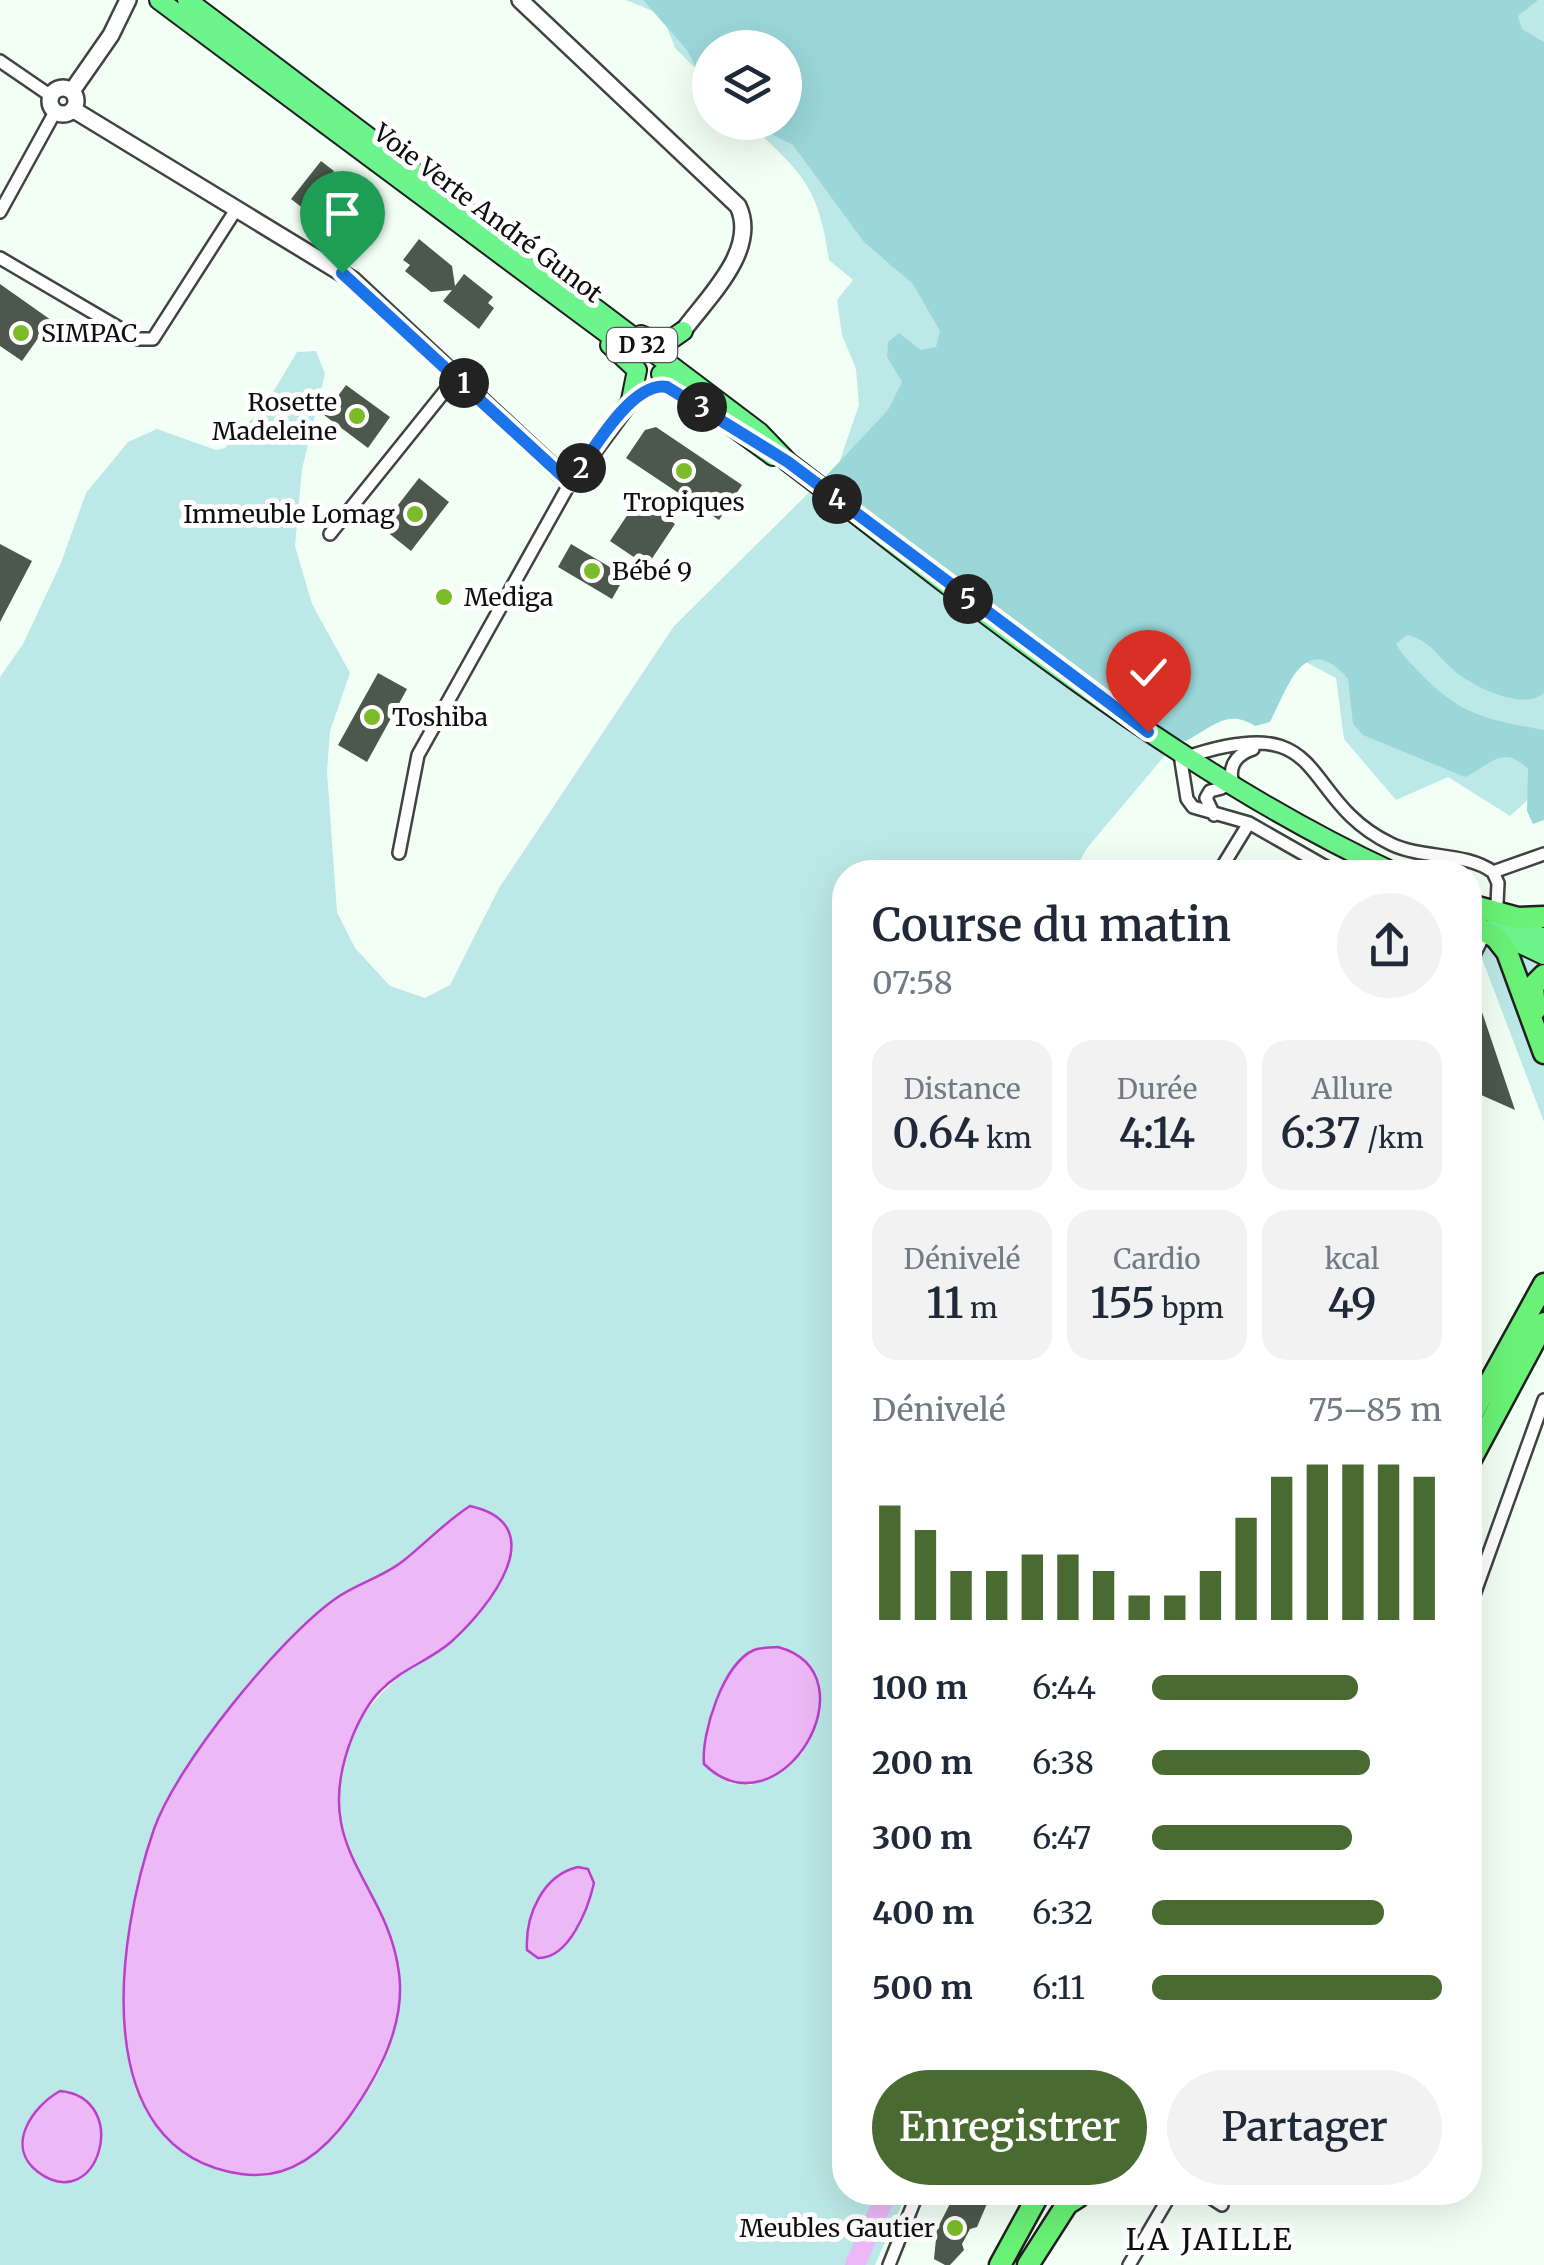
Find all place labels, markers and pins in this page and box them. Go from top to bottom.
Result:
pin [300,171,385,274]
place label: SIMPAC [41,317,137,349]
marker: SIMPAC [10,322,32,344]
pin: 1 [439,358,489,408]
pin: 3 [677,382,727,432]
place label: Rosette Madeleine [212,386,337,447]
marker: Rosette Madeleine [346,405,368,427]
pin: 2 [556,443,606,493]
marker: Tropiques [673,460,695,482]
pin: 4 [812,474,862,524]
place label: Tropiques [623,486,745,518]
place label: Immeuble Lomag [183,498,395,530]
marker: Immeuble Lomag [404,503,426,525]
place label: Bébé 9 [612,555,692,587]
marker: Bébé 9 [581,560,603,582]
pin: 5 [943,574,993,624]
place label: Mediga [464,581,553,613]
marker: Mediga [433,586,455,608]
pin [1106,630,1191,733]
place label: Toshiba [392,701,488,733]
marker: Toshiba [361,706,383,728]
place label: Meubles Gautier [739,2212,935,2244]
marker: Meubles Gautier [944,2217,966,2239]

